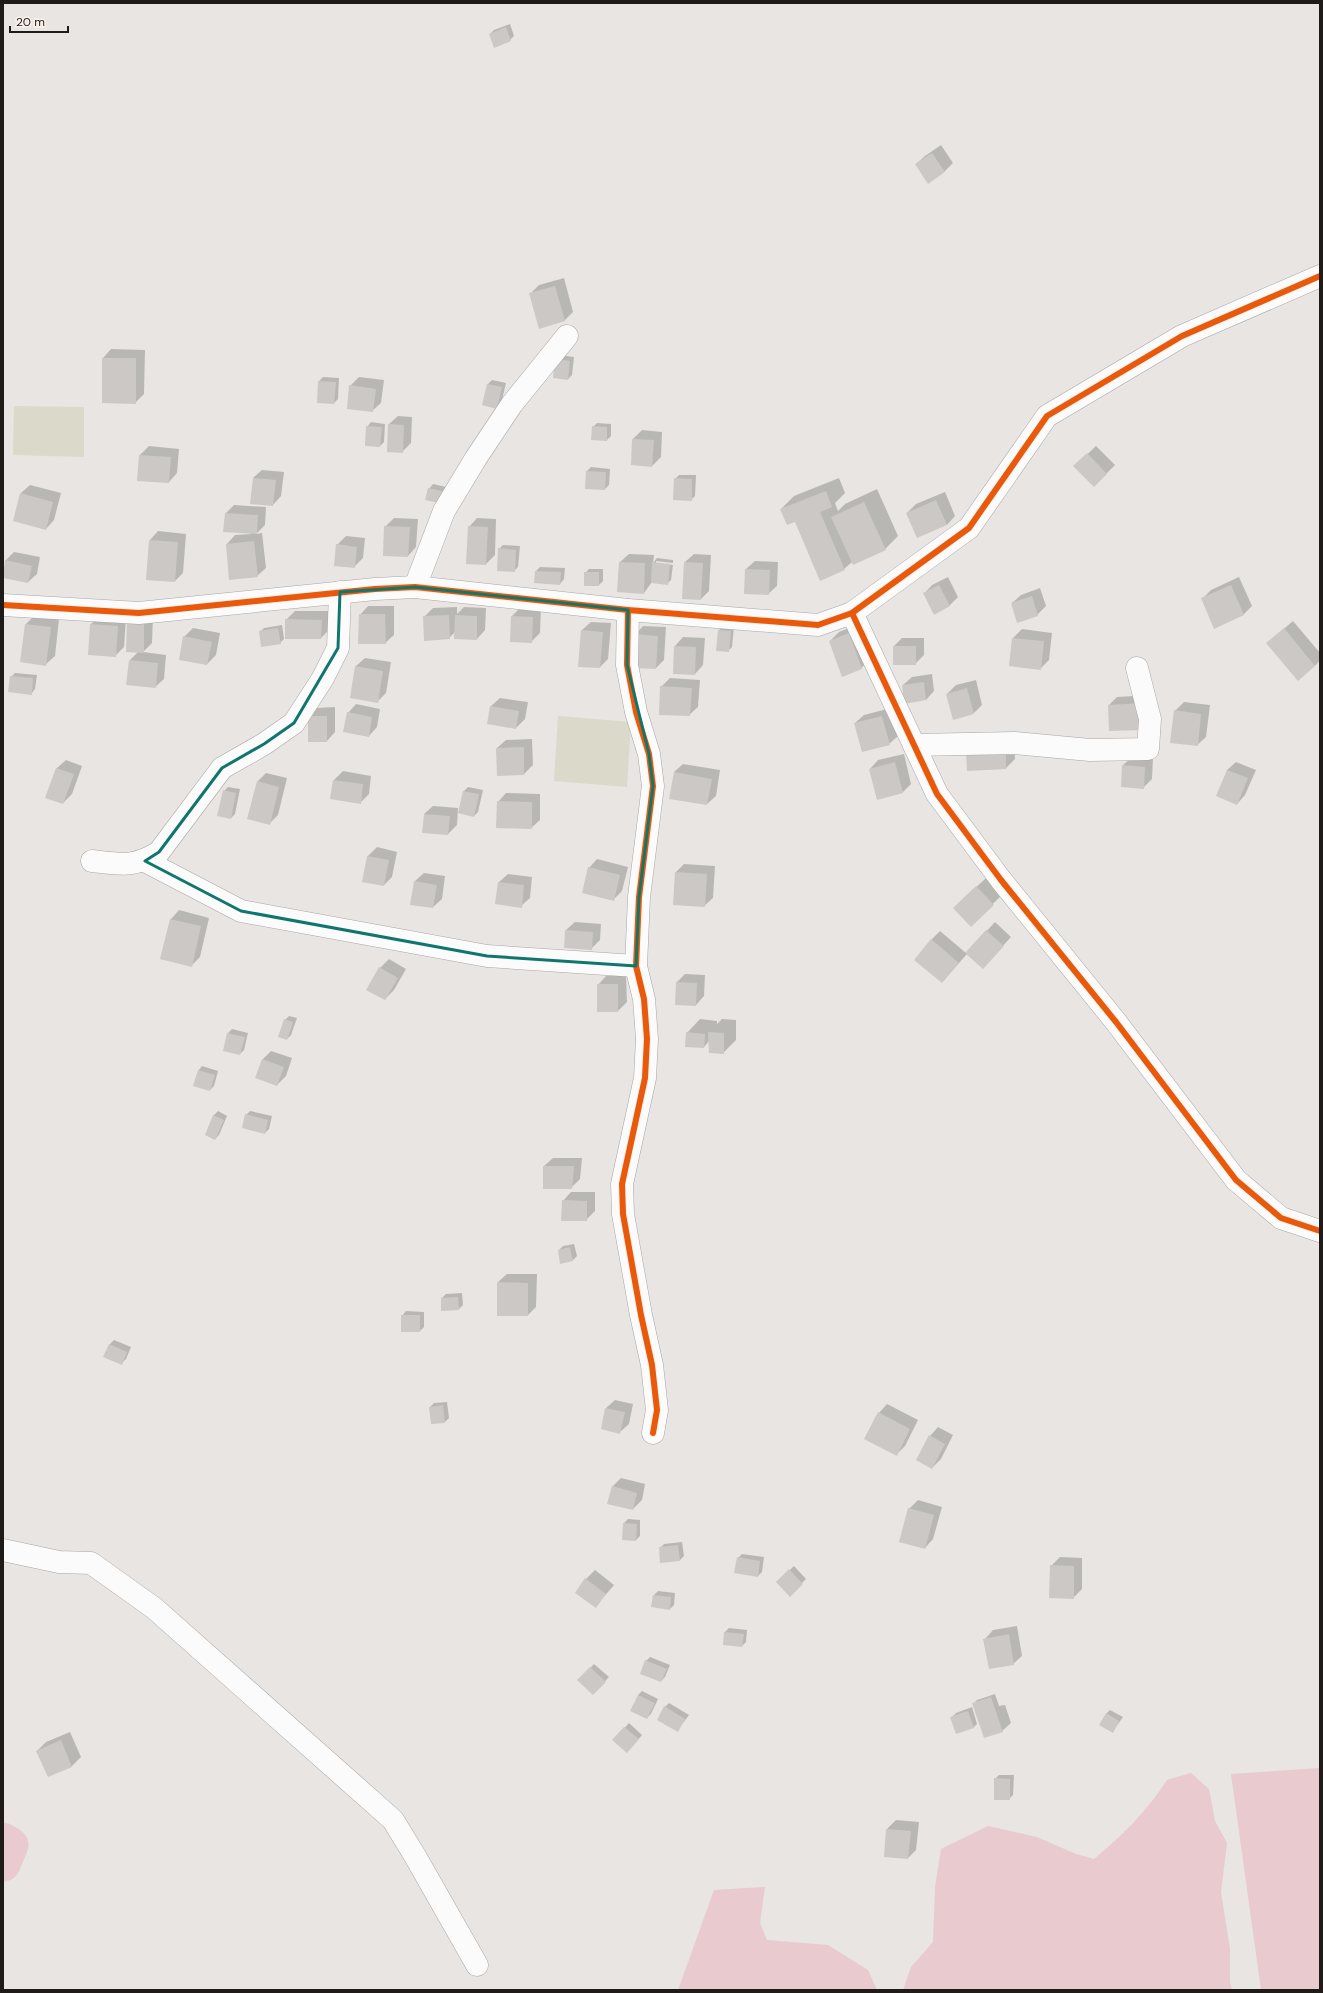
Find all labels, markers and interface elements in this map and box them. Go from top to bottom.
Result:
scale bar [10,8,68,34]
text: 20 m [16,14,45,30]

